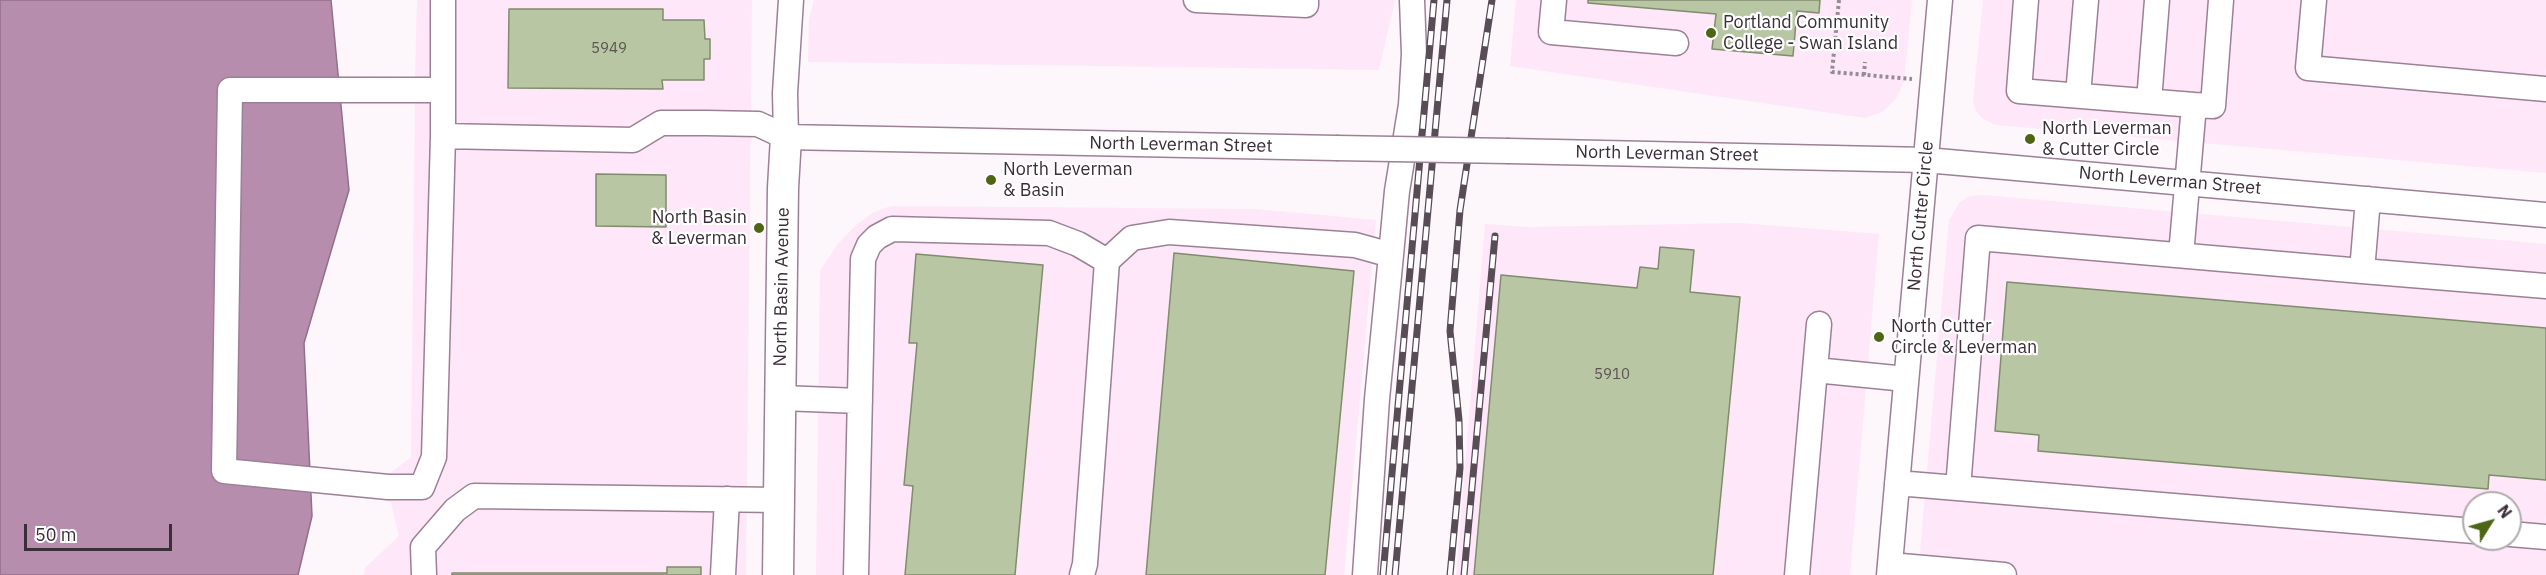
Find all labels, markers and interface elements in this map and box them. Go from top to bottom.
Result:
place label: Portland Community College - Swan Island [1723,12,1898,54]
marker: Portland Community College - Swan Island [1704,26,1718,40]
house number: 5949 [591,40,627,58]
place label: North Leverman & Cutter Circle [2042,118,2172,160]
marker: North Leverman & Cutter Circle [2023,132,2037,146]
street label: North Leverman Street [1089,133,1273,157]
street label: North Cutter Circle [1904,140,1938,292]
street label: North Leverman Street [1575,142,1759,166]
place label: North Leverman & Basin [1003,159,1133,201]
street label: North Leverman Street [2078,162,2262,200]
marker: North Leverman & Basin [984,173,998,187]
place label: North Basin & Leverman [651,207,747,250]
street label: North Basin Avenue [770,207,794,367]
marker: North Basin & Leverman [752,221,766,235]
place label: North Cutter Circle & Leverman [1891,316,2037,358]
marker: North Cutter Circle & Leverman [1872,330,1886,344]
house number: 5910 [1594,366,1630,384]
north arrow [2462,491,2522,551]
text: N [2493,501,2516,522]
scale bar [27,512,176,550]
text: 50 m [35,523,77,546]

